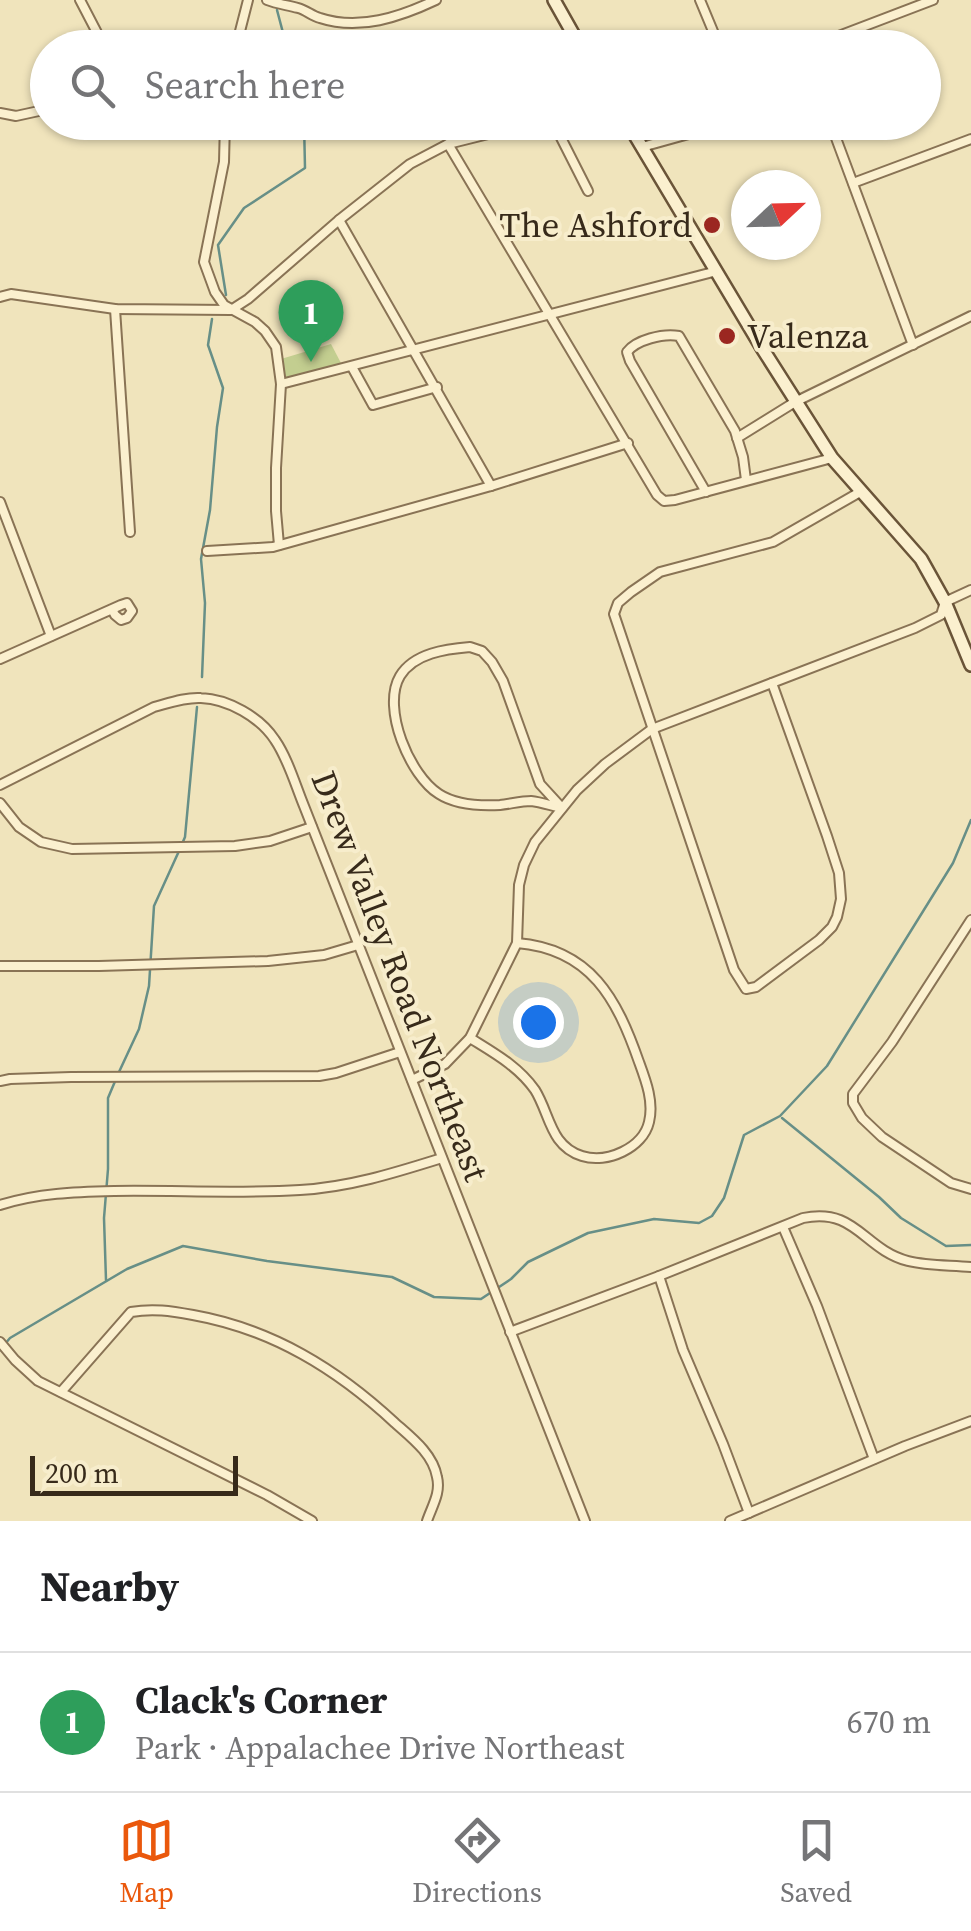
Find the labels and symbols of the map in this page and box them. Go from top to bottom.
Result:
north arrow [731,170,821,260]
place label: The Ashford [499,201,692,249]
marker: The Ashford [701,214,723,236]
pin: 1 [278,280,344,362]
place label: Valenza [747,312,869,360]
marker: Valenza [716,325,738,347]
street label: Drew Valley Road Northeast [300,764,501,1188]
your location [513,997,564,1048]
scale bar [30,1451,238,1496]

